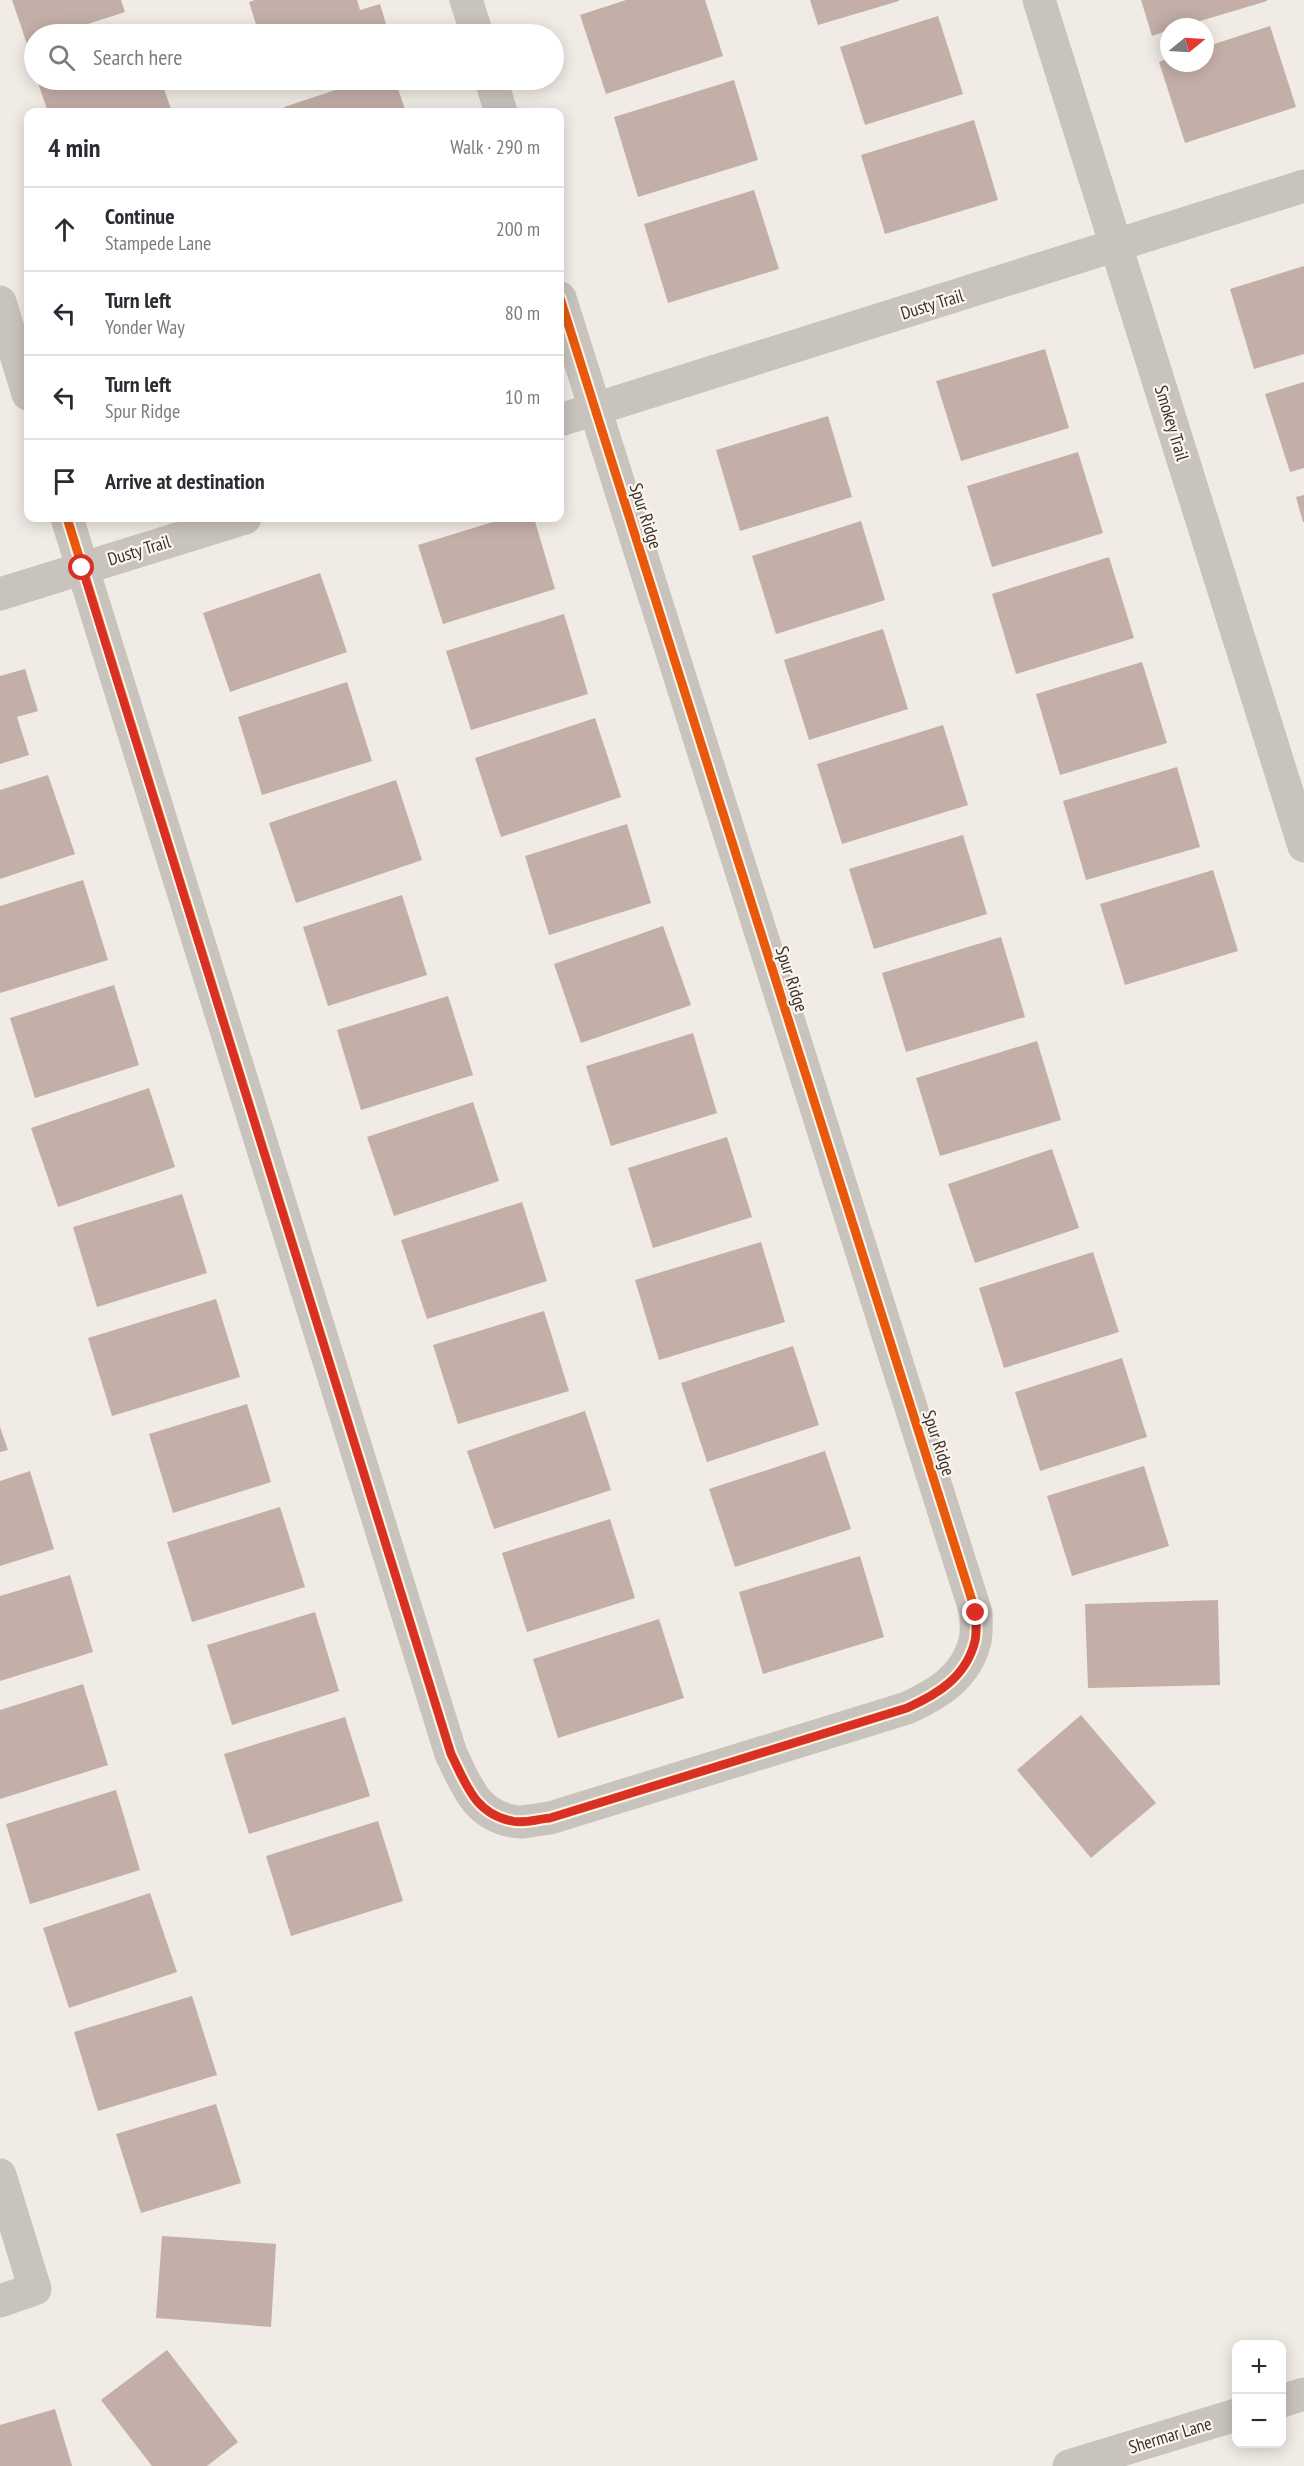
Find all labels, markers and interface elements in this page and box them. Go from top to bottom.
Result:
north arrow [1160,18,1214,72]
search box [24,24,564,90]
icon: search [45,41,78,74]
text: Search here [93,43,182,71]
text: 4 min [48,131,101,164]
text: Walk · 290 m [450,134,540,160]
text: Continue [105,202,175,230]
icon: ahead [48,213,81,246]
text: 200 m [496,216,540,242]
text: Stampede Lane [105,230,211,256]
street label: Dusty Trail [898,283,967,324]
text: Turn left [105,286,171,314]
icon: left [48,297,81,330]
text: 80 m [505,300,540,326]
text: Yonder Way [105,314,185,340]
text: Turn left [105,370,171,398]
icon: left [48,381,81,414]
street label: Smokey Trail [1150,383,1195,464]
text: 10 m [505,384,540,410]
text: Spur Ridge [105,398,180,424]
icon: arrive [48,465,81,498]
text: Arrive at destination [105,467,265,495]
street label: Spur Ridge [625,480,667,552]
street label: Dusty Trail [105,529,174,570]
route start [68,554,94,580]
street label: Spur Ridge [771,943,813,1015]
street label: Spur Ridge [918,1407,960,1479]
route end [962,1599,988,1625]
map controls [1232,2340,1286,2448]
button: + [1232,2340,1286,2394]
button: − [1232,2394,1286,2448]
street label: Shermar Lane [1126,2412,1214,2458]

